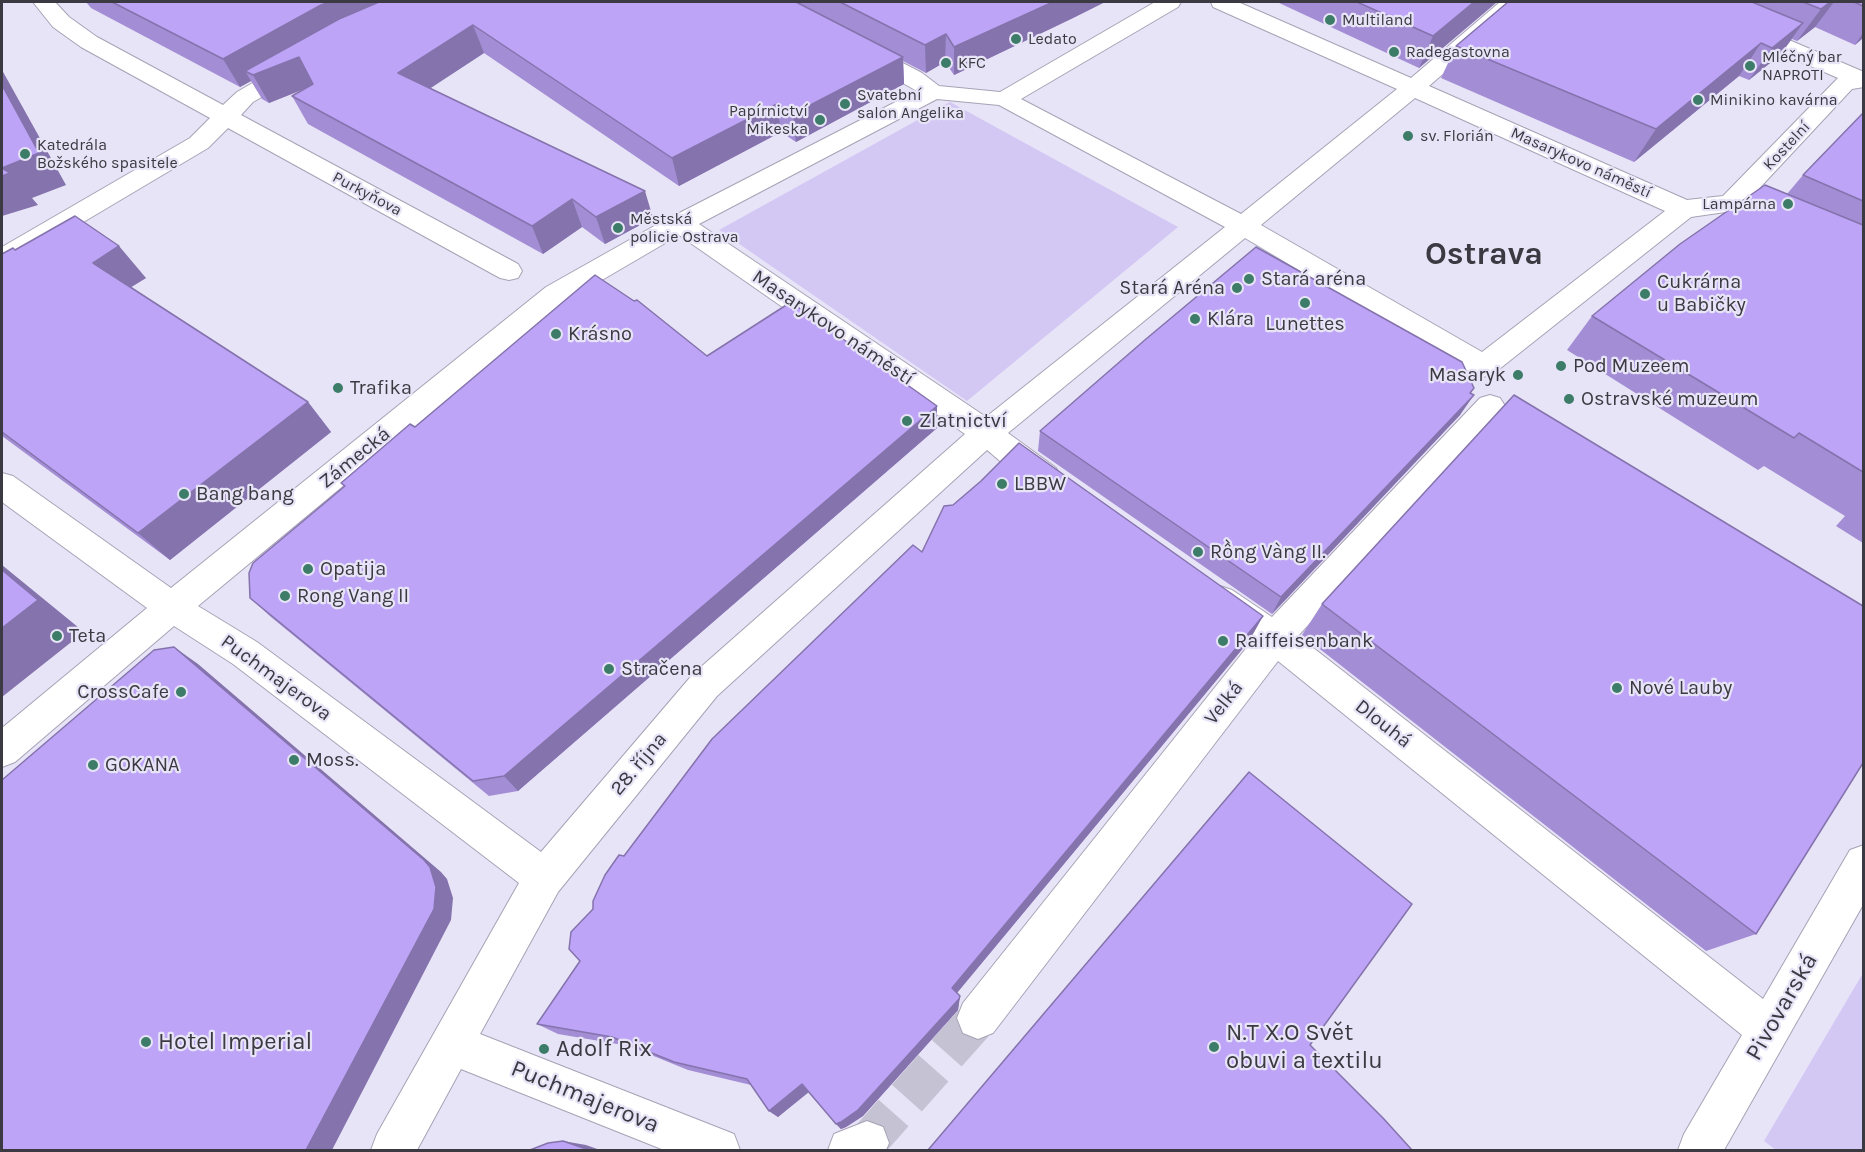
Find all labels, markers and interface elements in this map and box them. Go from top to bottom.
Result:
place label: Multiland [1342,10,1413,30]
marker: Multiland [1323,13,1337,27]
place label: Ledato [1028,29,1077,49]
marker: Ledato [1009,32,1023,46]
place label: Radegastovna [1406,42,1510,62]
marker: Radegastovna [1387,45,1401,59]
place label: Mléčný bar NAPROTI [1762,47,1841,85]
place label: KFC [958,53,986,73]
marker: KFC [939,56,953,70]
marker: Mléčný bar NAPROTI [1743,59,1757,73]
place label: Svatební salon Angelika [857,85,964,123]
place label: Minikino kavárna [1710,90,1838,110]
marker: Minikino kavárna [1691,93,1705,107]
marker: Svatební salon Angelika [838,97,852,111]
place label: Papírnictví Mikeska [729,101,808,139]
marker: Papírnictví Mikeska [813,113,827,127]
street label: Kostelní [1760,118,1814,174]
street label: Masarykovo náměstí [1508,123,1654,203]
place label: sv. Florián [1420,126,1494,146]
marker: sv. Florián [1401,129,1415,143]
place label: Katedrála Božského spasitele [37,135,178,173]
marker: Katedrála Božského spasitele [18,147,32,161]
street label: Purkyňova [329,168,405,220]
place label: Lampárna [1702,194,1776,214]
marker: Lampárna [1781,197,1795,211]
place label: Městská policie Ostrava [630,209,739,247]
marker: Městská policie Ostrava [611,221,625,235]
district label: Ostrava [1425,236,1543,274]
street label: Masarykovo náměstí [748,265,918,391]
place label: Stará aréna [1261,267,1366,291]
place label: Cukrárna u Babičky [1657,270,1746,317]
marker: Stará aréna [1242,272,1256,286]
place label: Stará Aréna [1119,276,1225,300]
marker: Stará Aréna [1230,281,1244,295]
marker: Cukrárna u Babičky [1638,287,1652,301]
marker: Lunettes [1298,296,1312,310]
place label: Klára [1207,307,1254,331]
marker: Klára [1188,312,1202,326]
place label: Lunettes [1265,312,1345,336]
place label: Krásno [568,322,632,346]
marker: Krásno [549,327,563,341]
place label: Pod Muzeem [1573,354,1689,378]
marker: Pod Muzeem [1554,359,1568,373]
place label: Masaryk [1429,363,1506,387]
marker: Masaryk [1511,368,1525,382]
place label: Trafika [350,376,412,400]
marker: Trafika [331,381,345,395]
place label: Ostravské muzeum [1581,387,1758,411]
marker: Ostravské muzeum [1562,392,1576,406]
place label: Zlatnictví [919,409,1007,433]
marker: Zlatnictví [900,414,914,428]
street label: Zámecká [315,422,395,494]
place label: LBBW [1014,472,1066,496]
marker: LBBW [995,477,1009,491]
place label: Bang bang [196,482,294,506]
marker: Bang bang [177,487,191,501]
place label: Rồng Vàng II. [1210,540,1326,564]
marker: Rồng Vàng II. [1191,545,1205,559]
place label: Opatija [320,557,386,581]
marker: Opatija [301,562,315,576]
place label: Rong Vang II [297,584,409,608]
marker: Rong Vang II [278,589,292,603]
place label: Teta [69,624,106,648]
marker: Teta [50,629,64,643]
place label: Raiffeisenbank [1235,629,1373,653]
street label: Puchmajerova [216,630,336,726]
marker: Raiffeisenbank [1216,634,1230,648]
place label: Stračena [621,657,703,681]
marker: Stračena [602,662,616,676]
street label: Velká [1200,676,1248,730]
place label: Nové Lauby [1629,676,1732,700]
place label: CrossCafe [77,680,169,704]
marker: Nové Lauby [1610,681,1624,695]
marker: CrossCafe [174,685,188,699]
street label: Dlouhá [1350,695,1416,753]
street label: 28. října [606,728,672,800]
place label: Moss. [306,748,358,772]
place label: GOKANA [105,753,180,777]
marker: Moss. [287,753,301,767]
marker: GOKANA [86,758,100,772]
street label: Pivovarská [1740,948,1824,1066]
place label: N.T X.O Svět obuvi a textilu [1226,1019,1383,1075]
place label: Hotel Imperial [158,1028,312,1056]
marker: Hotel Imperial [139,1035,153,1049]
place label: Adolf Rix [556,1035,652,1063]
marker: N.T X.O Svět obuvi a textilu [1207,1040,1221,1054]
marker: Adolf Rix [537,1042,551,1056]
street label: Puchmajerova [507,1054,663,1140]

